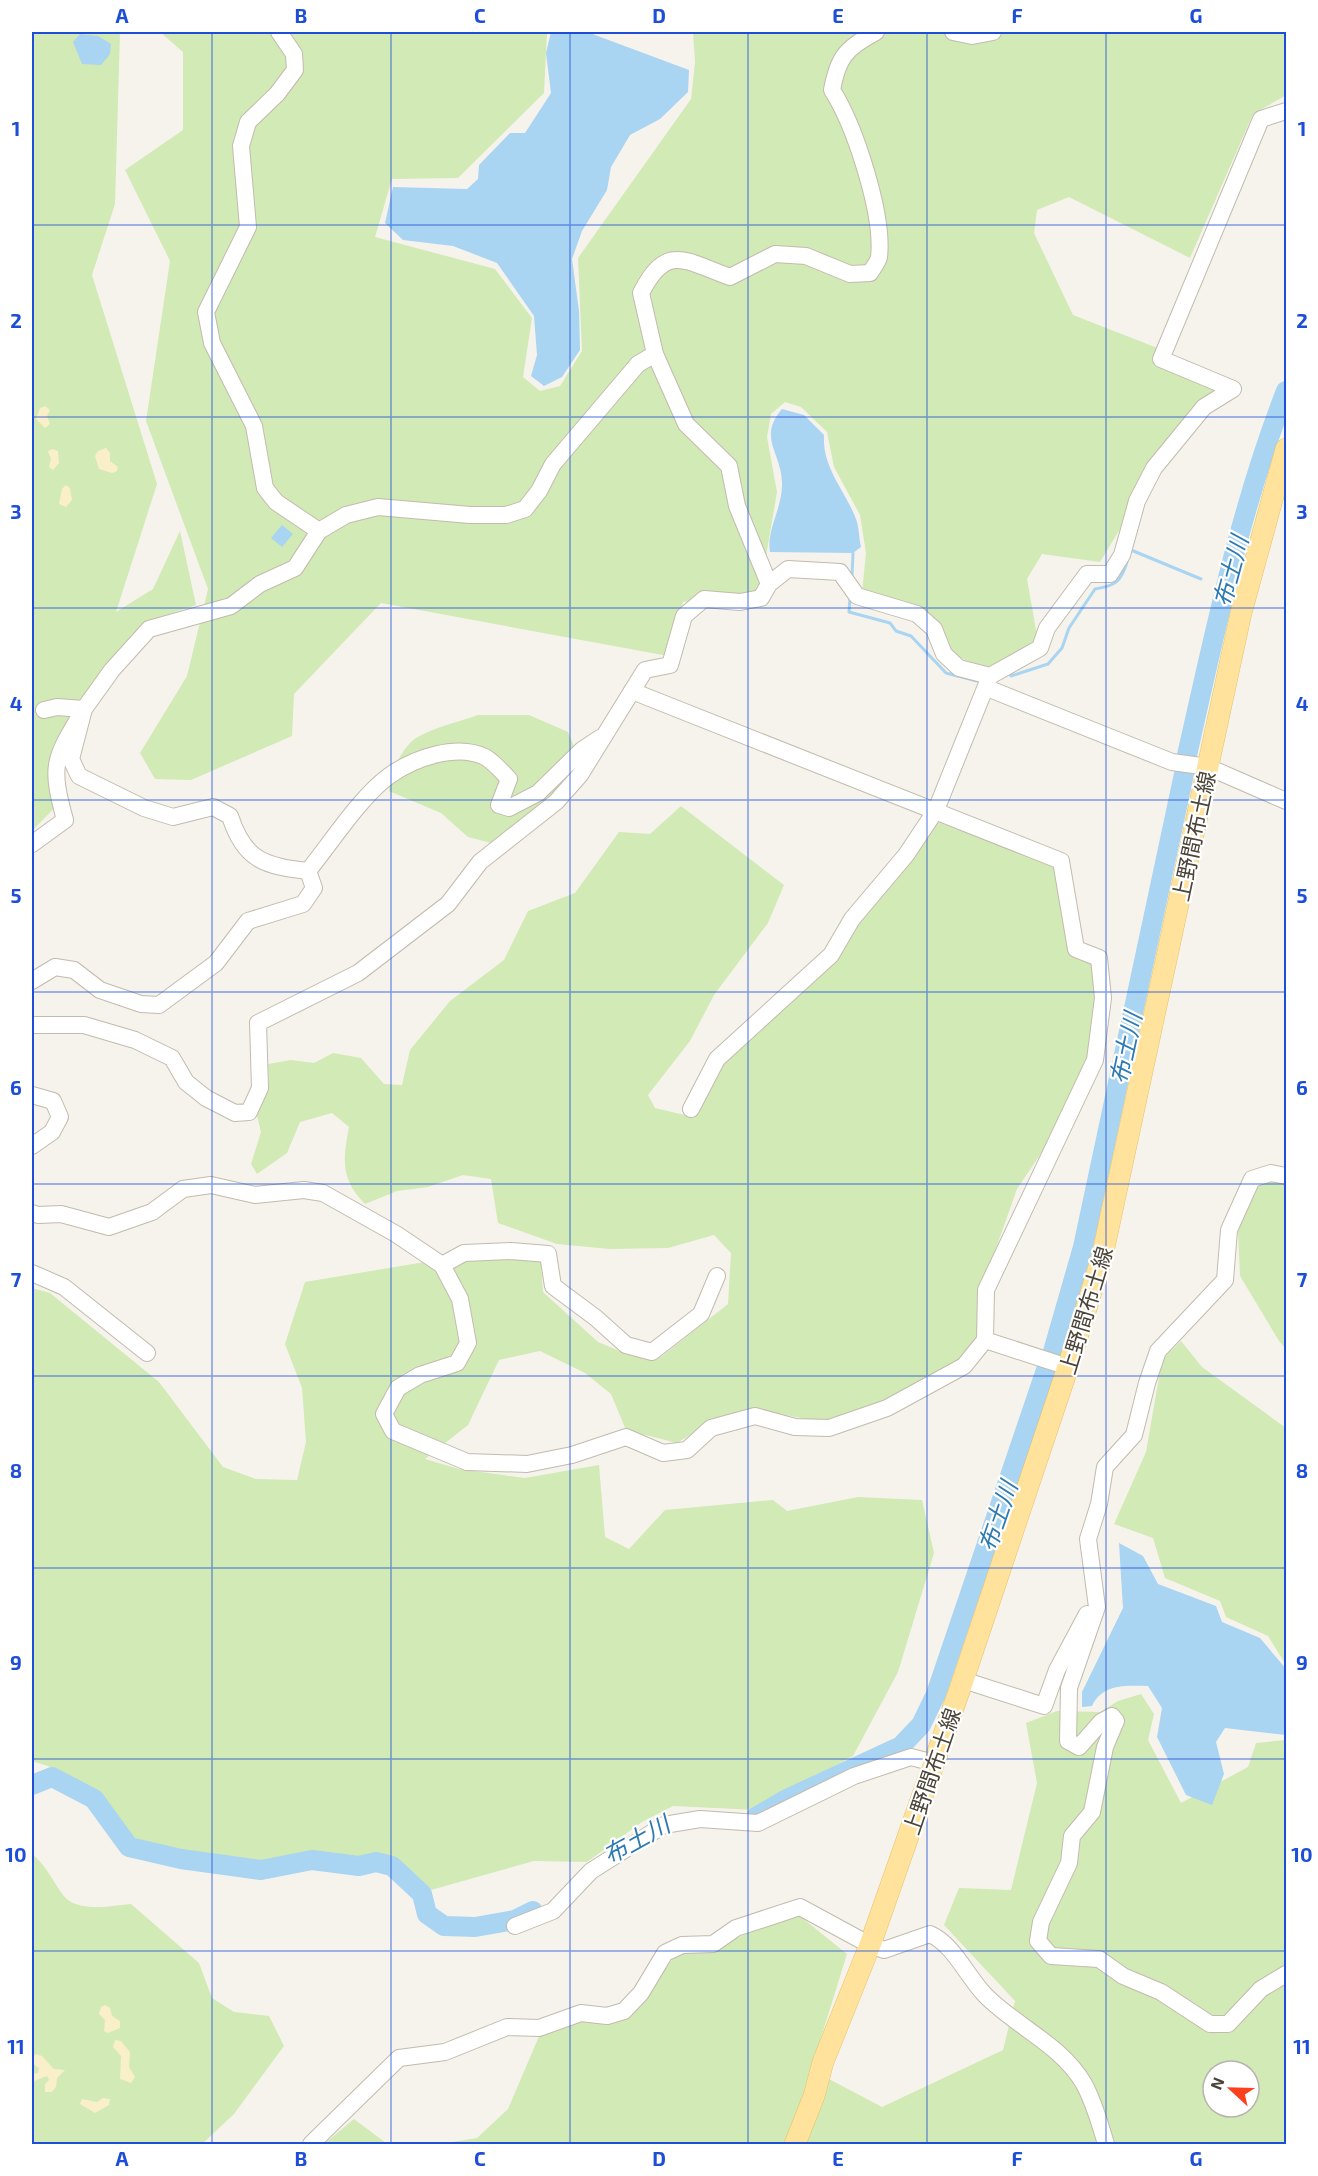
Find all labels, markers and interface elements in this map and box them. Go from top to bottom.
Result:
text: A [115,3,129,27]
text: B [295,3,307,27]
text: C [474,3,486,27]
text: D [652,3,666,27]
text: E [832,3,844,27]
text: F [1011,3,1023,27]
text: G [1190,3,1202,27]
text: 1 [12,116,20,140]
text: 1 [1298,116,1306,140]
text: 2 [10,308,22,332]
text: 2 [1296,308,1308,332]
text: 3 [10,499,22,523]
text: 3 [1296,499,1308,523]
water label: 布土川 [1207,530,1254,610]
text: 4 [10,691,23,715]
text: 4 [1296,691,1309,715]
street label: 上野間布土線 [1167,769,1219,903]
text: 5 [10,883,22,907]
text: 5 [1296,883,1308,907]
water label: 布土川 [1103,1007,1147,1086]
text: 6 [10,1075,22,1099]
text: 6 [1296,1075,1308,1099]
street label: 上野間布土線 [1053,1243,1117,1377]
text: 7 [11,1267,22,1291]
text: 7 [1297,1267,1308,1291]
text: 8 [10,1458,22,1482]
text: 8 [1296,1458,1308,1482]
water label: 布土川 [972,1474,1023,1555]
text: 9 [10,1650,22,1674]
text: 9 [1296,1650,1308,1674]
street label: 上野間布土線 [897,1704,965,1838]
water label: 布土川 [597,1807,677,1869]
text: 10 [5,1842,27,1866]
text: 10 [1291,1842,1313,1866]
text: 11 [7,2034,25,2058]
text: 11 [1293,2034,1311,2058]
north arrow [1201,2059,1261,2119]
text: N [1206,2074,1228,2092]
text: A [115,2146,129,2170]
text: B [295,2146,307,2170]
text: C [474,2146,486,2170]
text: D [652,2146,666,2170]
text: E [832,2146,844,2170]
text: F [1011,2146,1023,2170]
text: G [1190,2146,1202,2170]

